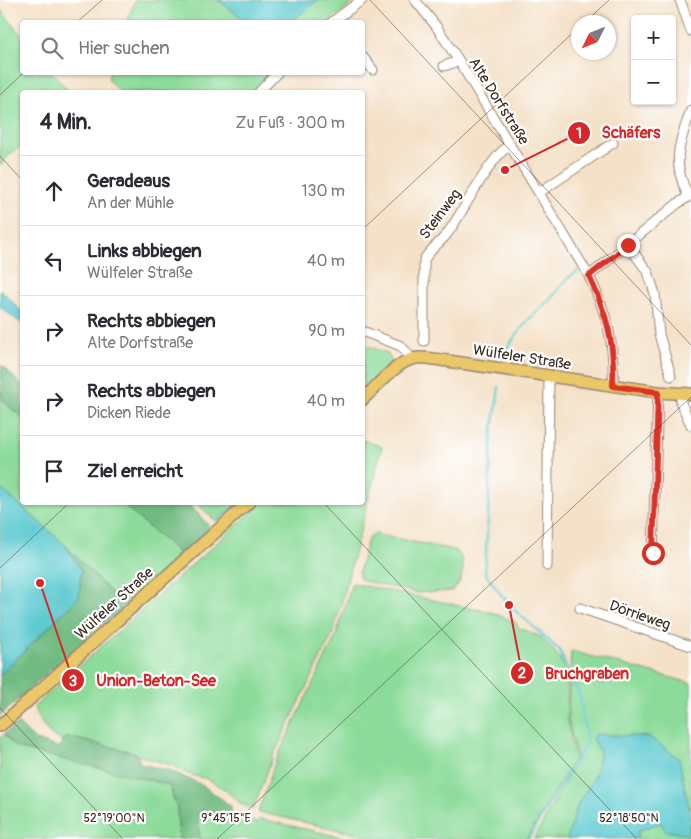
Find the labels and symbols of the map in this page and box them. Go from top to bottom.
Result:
north arrow [571,15,616,60]
street label: Alte Dorfstraße [464,54,533,149]
callout: Schäfers [567,117,671,148]
text: Schäfers [602,123,661,143]
text: 1 [576,124,582,143]
street label: Steinweg [415,185,466,243]
route end [617,234,640,257]
street label: Wülfeler Straße [472,340,573,375]
route start [642,542,665,565]
street label: Wülfeler Straße [71,563,158,644]
street label: Dörrieweg [607,596,673,635]
callout: Bruchgraben [510,657,639,688]
text: 2 [518,664,526,683]
text: Bruchgraben [545,664,629,684]
callout: Union-Beton-See [61,665,226,696]
text: Union-Beton-See [96,671,217,691]
text: 3 [69,672,77,691]
text: 52°19'00"N [83,811,145,826]
text: 9°45'15"E [201,811,251,826]
text: 52°18'50"N [599,811,659,826]

